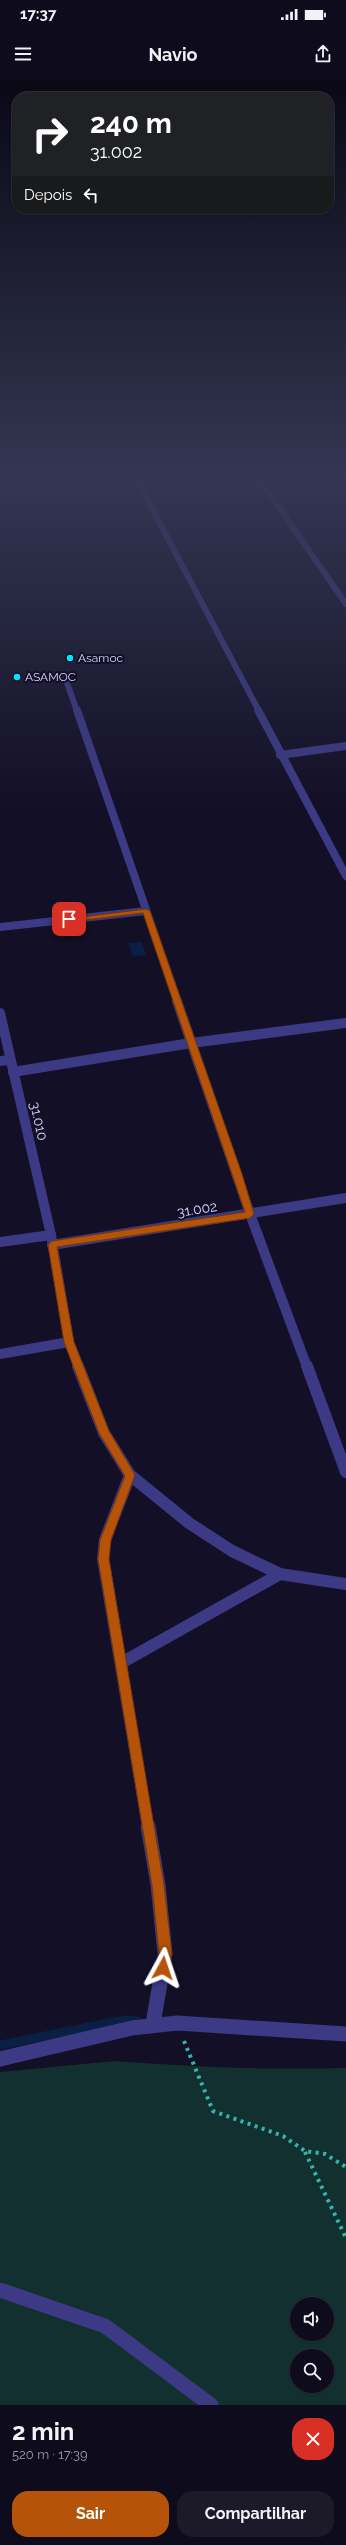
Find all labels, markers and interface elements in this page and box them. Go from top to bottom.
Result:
text: 17:37 [20,5,56,23]
icon: menu [12,43,34,65]
icon: share [312,43,334,65]
text: Navio [148,44,198,65]
text: 240 m [90,107,172,140]
icon: right [24,108,76,160]
text: 31.002 [90,141,142,162]
icon: left [80,184,102,206]
text: Depois [24,186,72,204]
place label: Asamoc [78,651,124,665]
marker: Asamoc [65,653,75,663]
place label: ASAMOC [25,670,76,684]
marker: ASAMOC [12,672,22,682]
pin [52,902,86,936]
icon: arrive [58,908,80,930]
street label: 31.010 [27,1100,51,1142]
street label: 31.002 [176,1198,218,1220]
position arrow [142,1947,184,1989]
map controls [290,2297,334,2393]
button: sound [290,2297,334,2341]
button: search [290,2349,334,2393]
text: 2 min [12,2417,74,2446]
button: close [292,2418,334,2460]
text: 520 m · 17:39 [12,2447,88,2462]
button: Sair [12,2491,169,2537]
button: Compartilhar [177,2491,334,2537]

